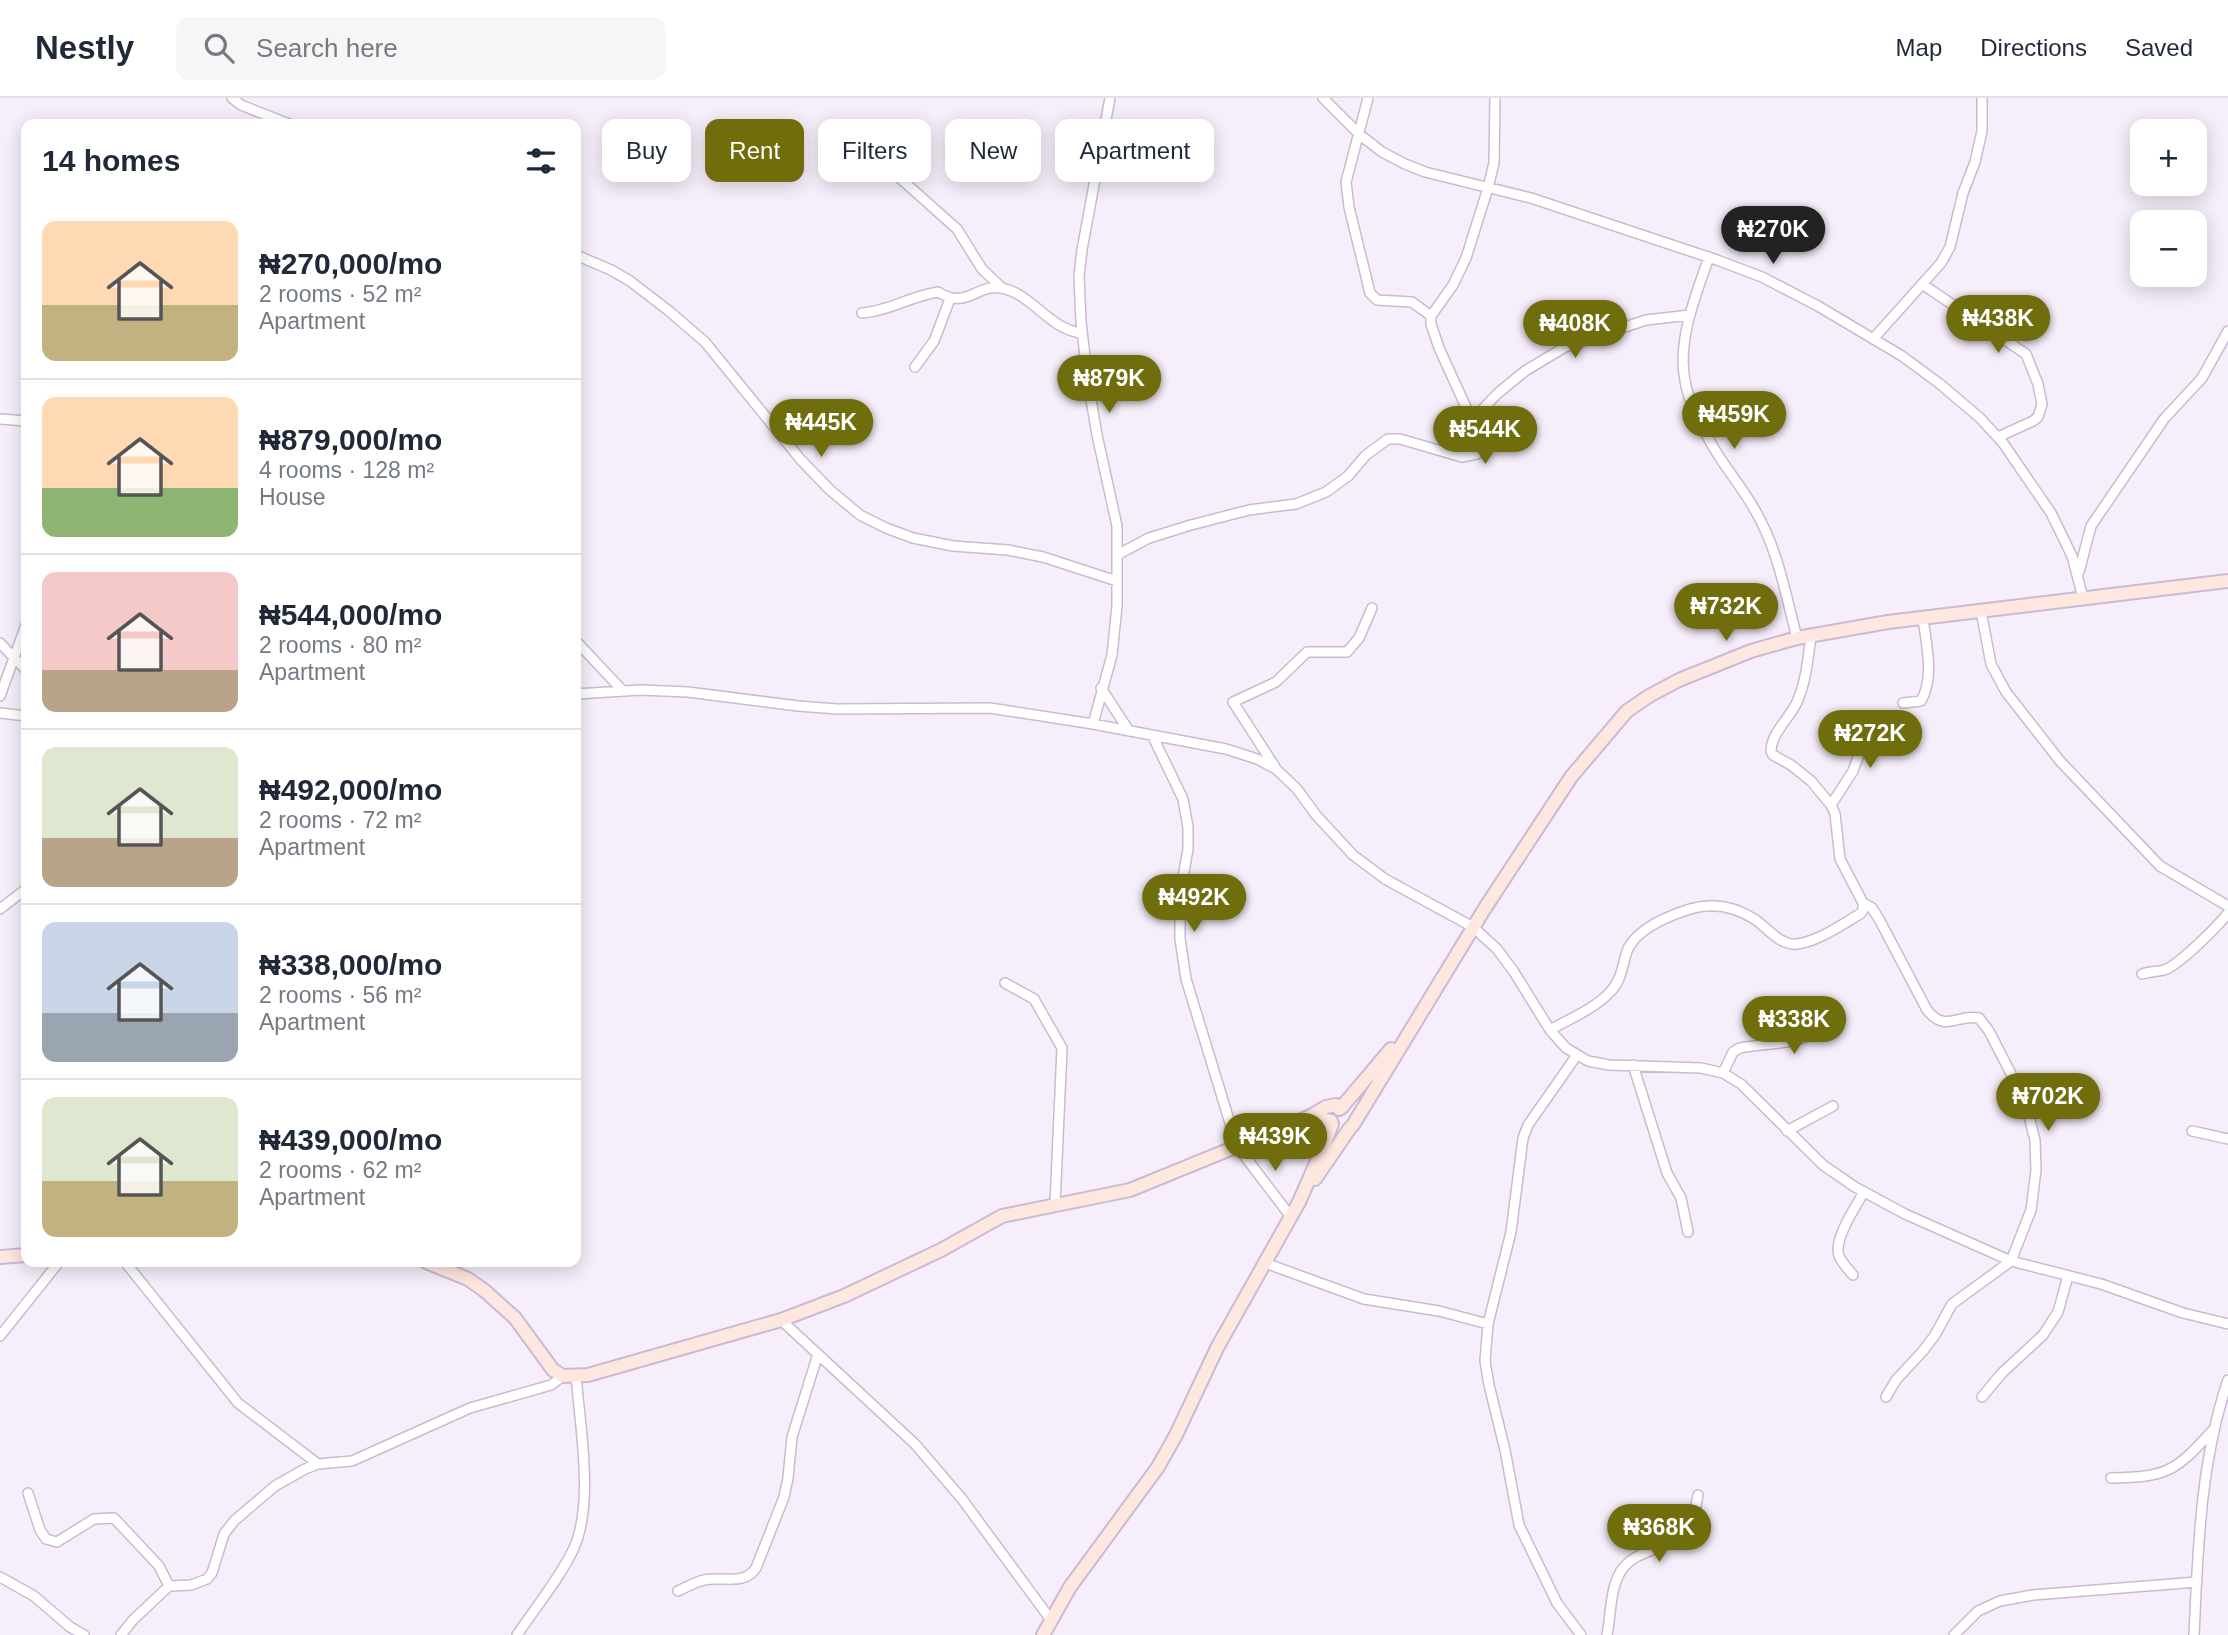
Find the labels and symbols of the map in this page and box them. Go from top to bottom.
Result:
pin: ₦270K [1724,206,1822,266]
pin: ₦438K [1949,296,2047,355]
pin: ₦408K [1526,300,1624,360]
pin: ₦879K [1060,356,1158,415]
pin: ₦459K [1685,392,1783,451]
pin: ₦445K [772,400,870,459]
pin: ₦544K [1436,406,1534,466]
pin: ₦732K [1677,584,1775,643]
pin: ₦272K [1821,710,1919,770]
pin: ₦492K [1145,874,1243,934]
pin: ₦338K [1745,996,1843,1056]
pin: ₦702K [1999,1074,2097,1133]
pin: ₦439K [1226,1114,1324,1173]
pin: ₦368K [1610,1504,1708,1564]

